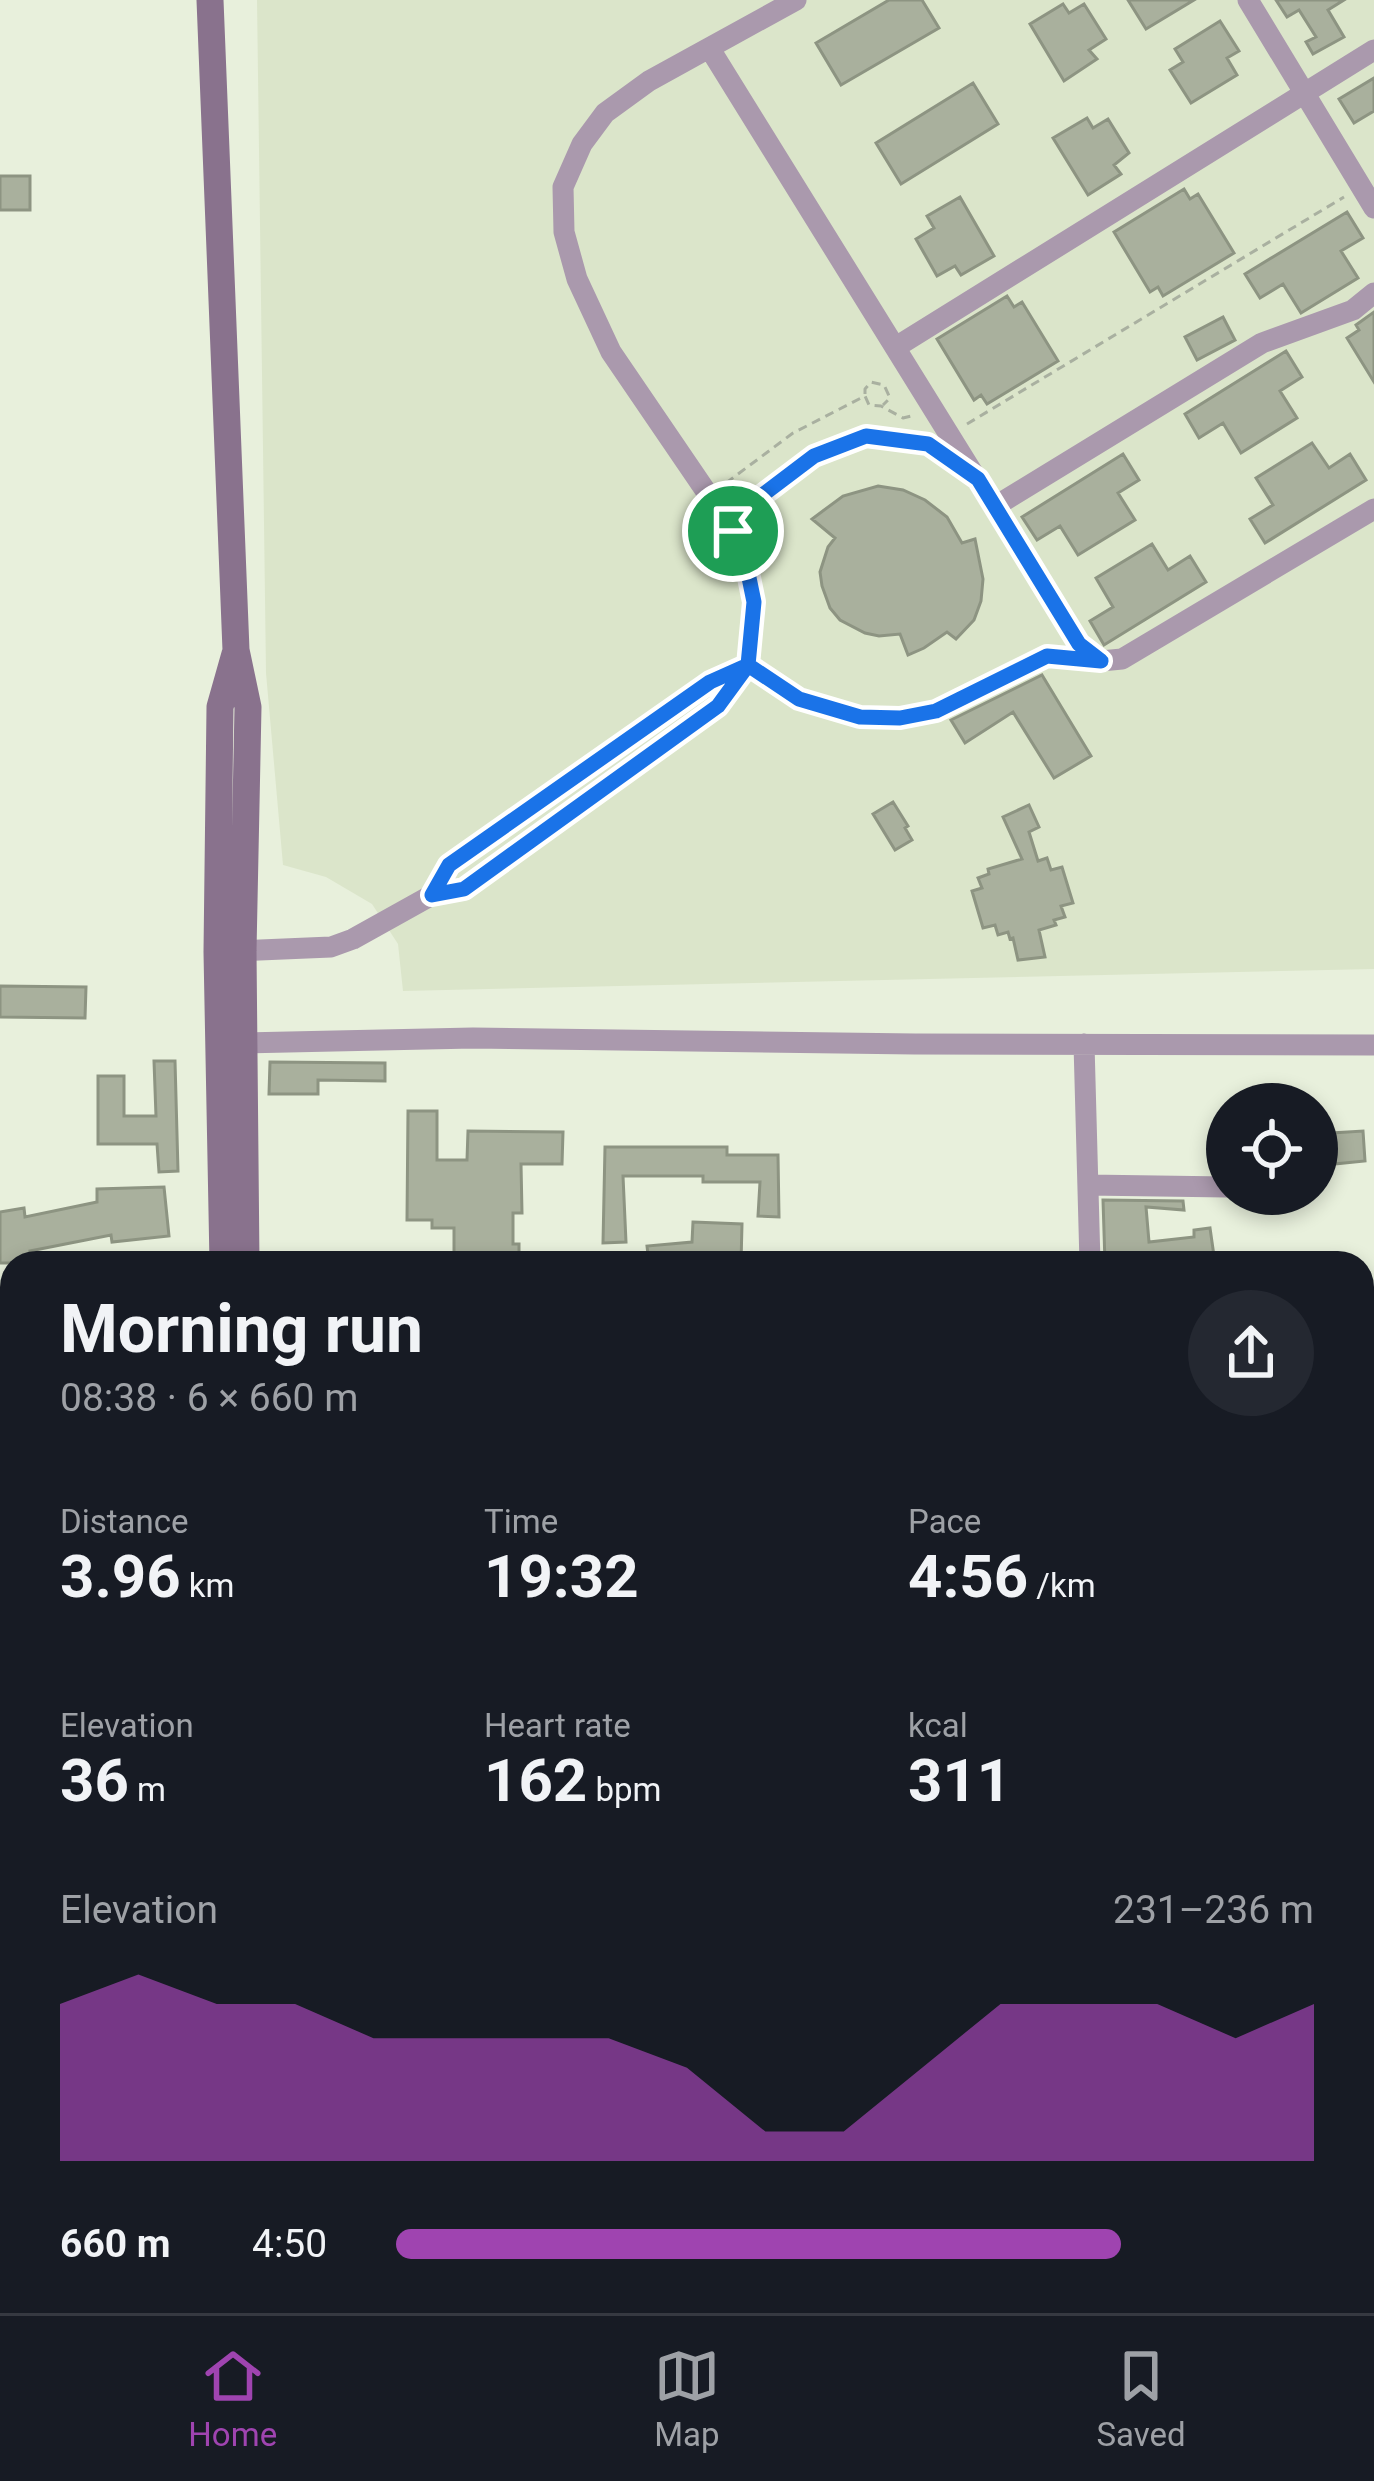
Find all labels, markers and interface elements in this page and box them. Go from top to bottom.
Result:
pin [682,480,784,582]
icon: arrive [700,498,766,564]
map controls [1206,1083,1338,1215]
button: locate [1206,1083,1338,1215]
button: share [1188,1290,1314,1416]
text: Morning run [60,1291,423,1368]
text: 08:38 · 6 × 660 m [60,1375,358,1421]
text: Distance [60,1502,188,1541]
text: Time [484,1502,558,1541]
text: Pace [908,1502,981,1541]
text: 3.96 [60,1541,181,1612]
text: 19:32 [484,1541,639,1612]
text: 4:56 [908,1541,1028,1612]
text: km [181,1566,235,1605]
text: /km [1028,1566,1096,1605]
text: Elevation [60,1706,194,1745]
text: Heart rate [484,1706,631,1745]
text: kcal [908,1706,968,1745]
text: 36 [60,1745,129,1816]
text: 162 [484,1745,587,1816]
text: 311 [908,1745,1011,1816]
text: m [129,1770,166,1809]
text: bpm [587,1770,661,1809]
text: Elevation [60,1887,218,1933]
text: 231–236 m [1113,1887,1314,1933]
text: 660 m [60,2221,171,2267]
text: 4:50 [252,2221,327,2267]
tab: Home [188,2343,277,2454]
tab: Map [654,2343,720,2454]
tab: Saved [1096,2343,1186,2454]

